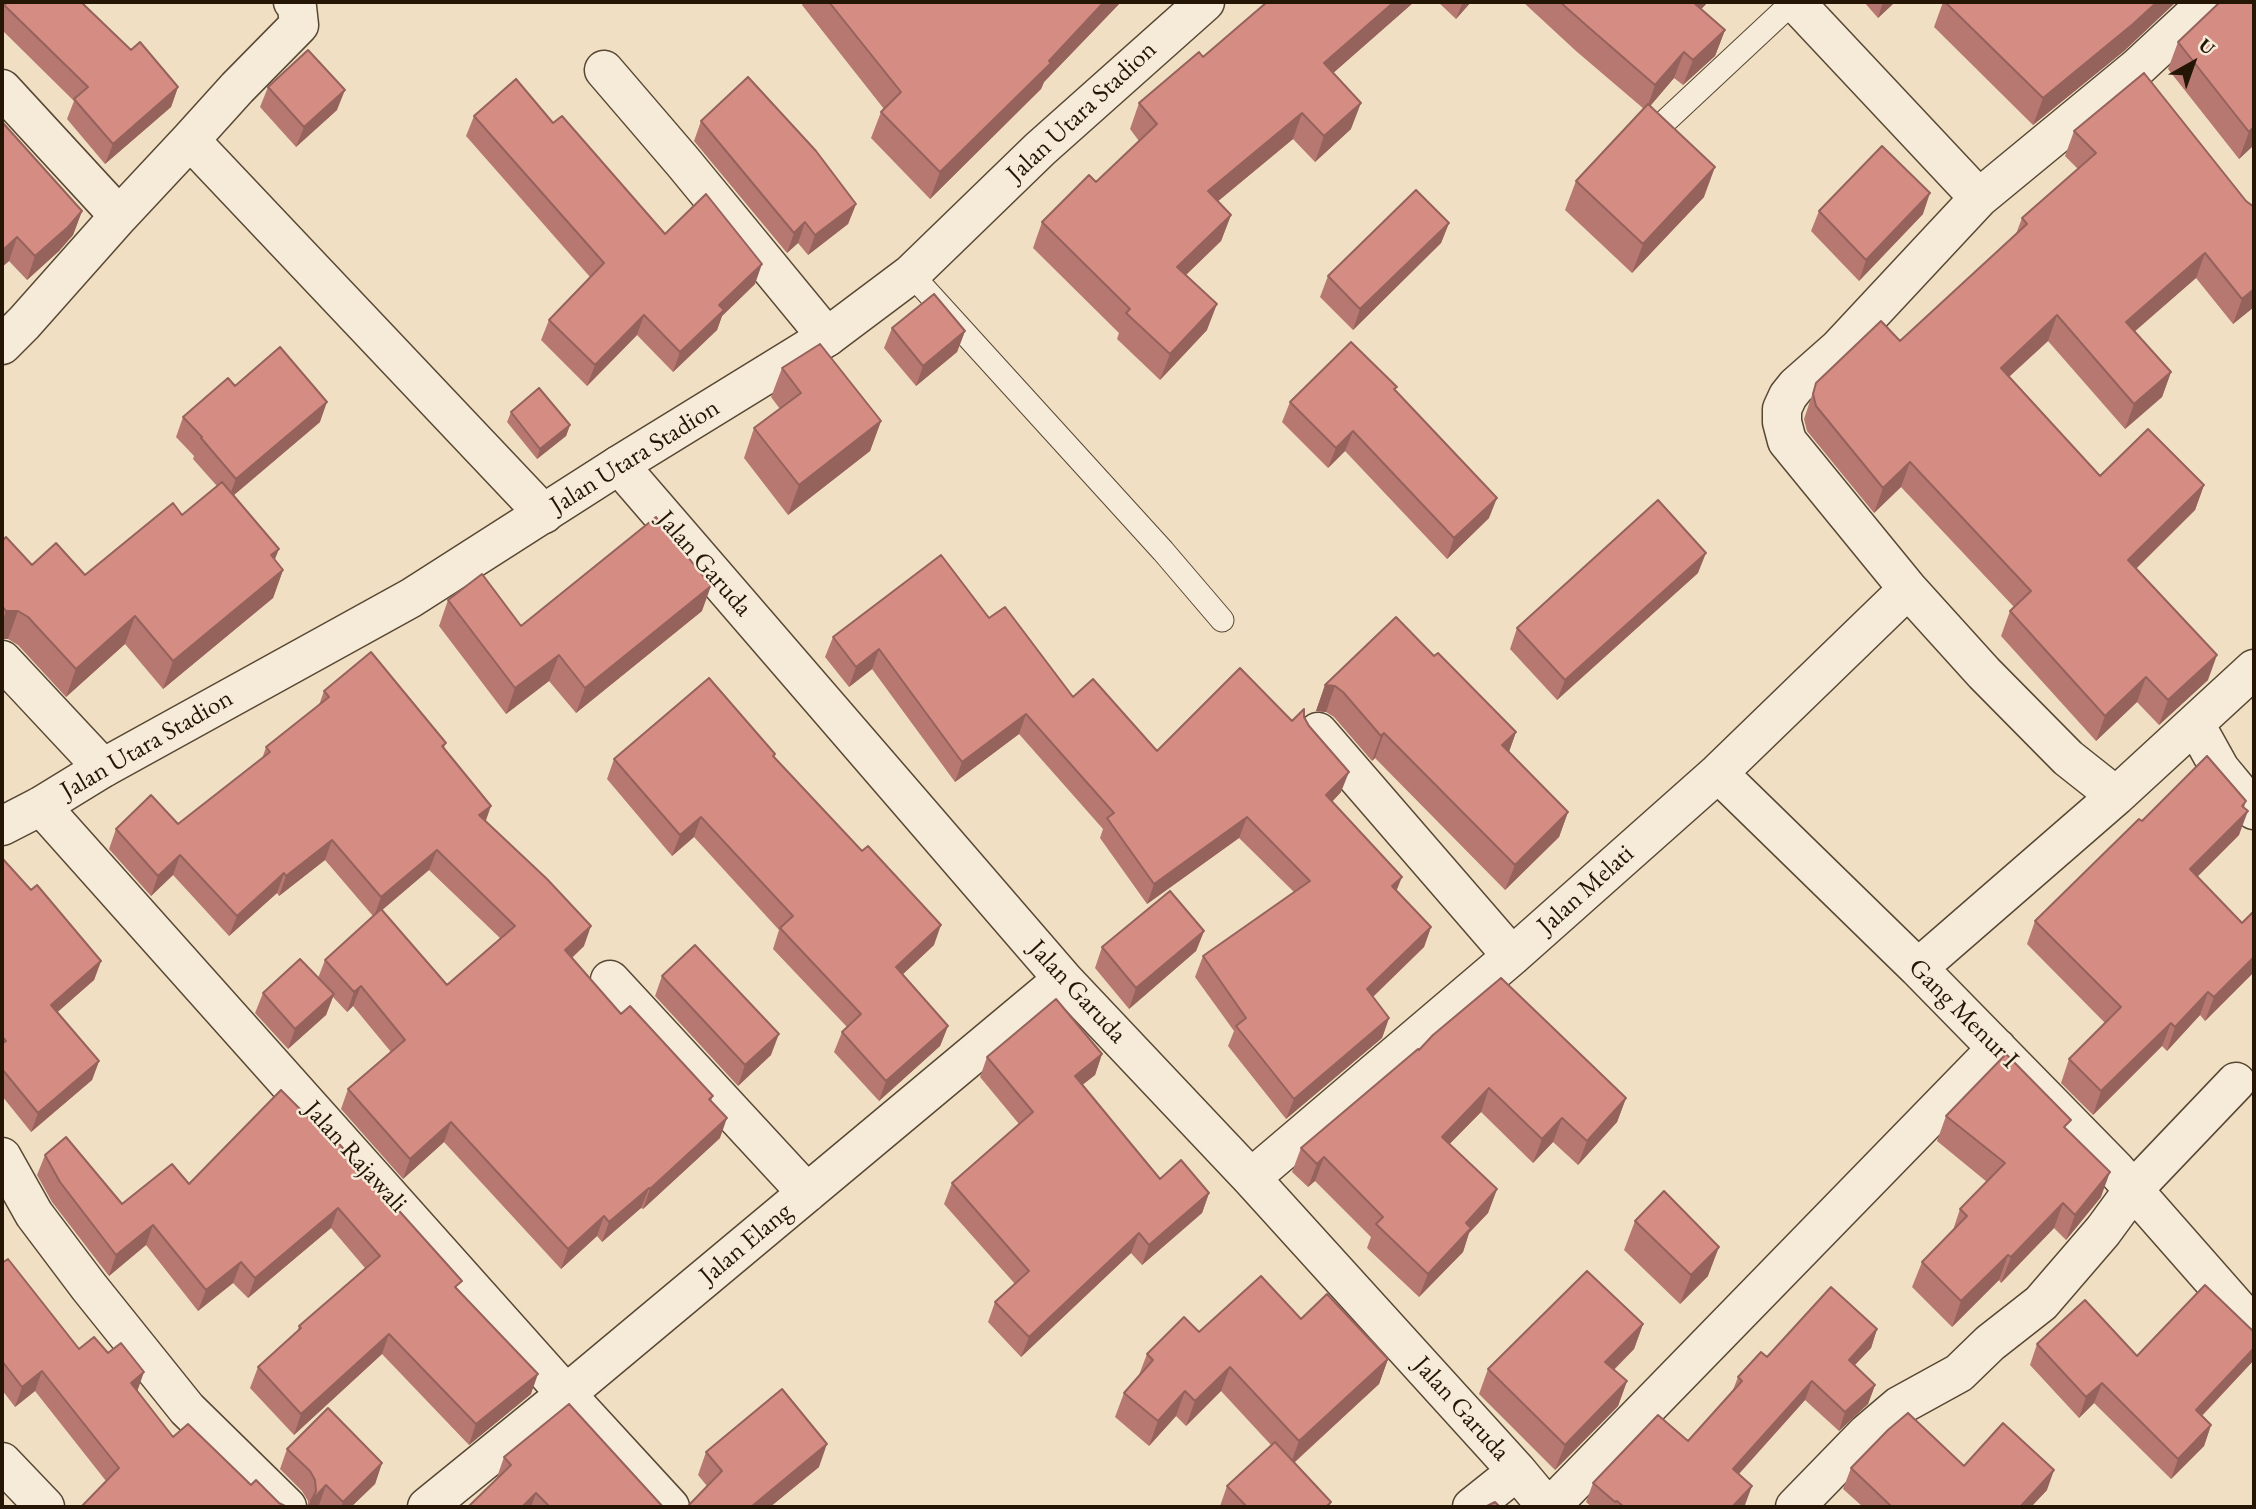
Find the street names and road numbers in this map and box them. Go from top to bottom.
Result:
street label: Jalan Utara Stadion [1001,35,1163,189]
street label: Jalan Utara Stadion [545,393,725,521]
street label: Jalan Garuda [650,505,758,623]
street label: Jalan Utara Stadion [55,683,239,807]
street label: Jalan Melati [1531,839,1641,941]
street label: Jalan Garuda [1021,934,1133,1050]
street label: Gang Menur I [1901,952,2025,1076]
street label: Jalan Rajawali [297,1095,413,1219]
street label: Jalan Elang [693,1196,799,1292]
street label: Jalan Garuda [1406,1350,1516,1468]

